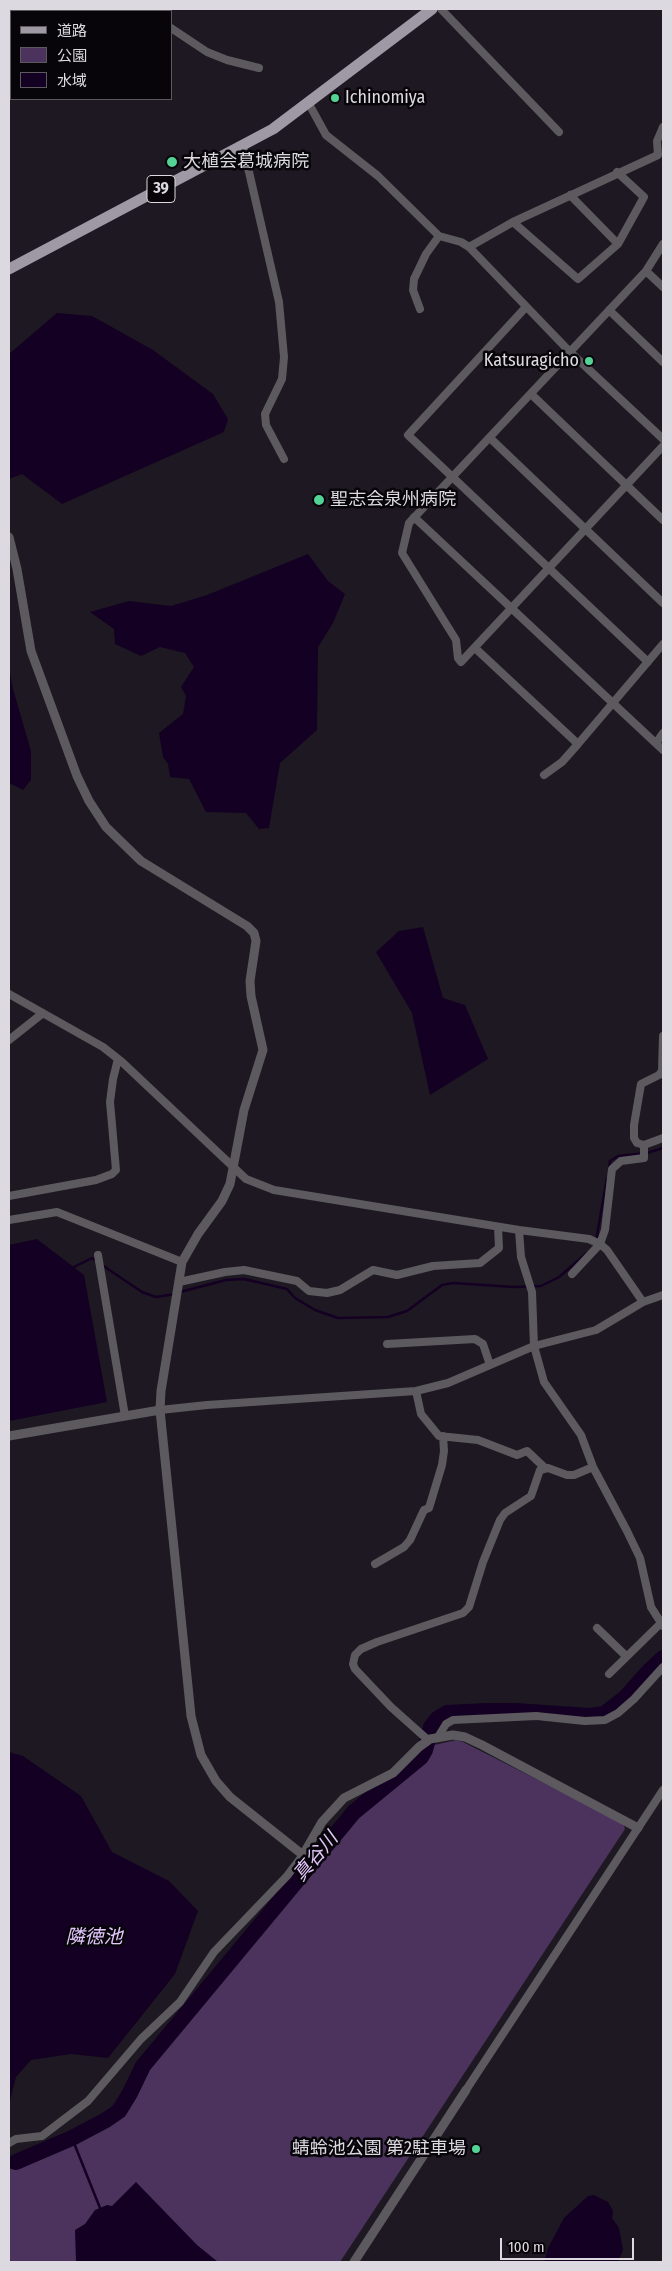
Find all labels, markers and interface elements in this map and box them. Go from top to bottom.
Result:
legend [10,10,172,100]
text: 道路 [57,22,87,40]
text: 公園 [57,47,87,65]
text: 水域 [57,72,87,90]
place label: Ichinomiya [345,87,425,109]
marker: Ichinomiya [329,92,341,104]
place label: 大植会葛城病院 [183,151,309,173]
marker: 大植会葛城病院 [165,155,179,169]
road number: 39 [147,175,175,202]
place label: Katsuragicho [484,350,579,372]
marker: Katsuragicho [583,355,595,367]
place label: 聖志会泉州病院 [330,489,456,511]
marker: 聖志会泉州病院 [312,493,326,507]
water label: 真谷川 [289,1828,343,1886]
water label: 隣徳池 [66,1927,122,1949]
place label: 蜻蛉池公園 第2駐車場 [292,2138,466,2160]
marker: 蜻蛉池公園 第2駐車場 [470,2143,482,2155]
scale bar [502,2228,636,2260]
text: 100 m [508,2238,545,2256]

